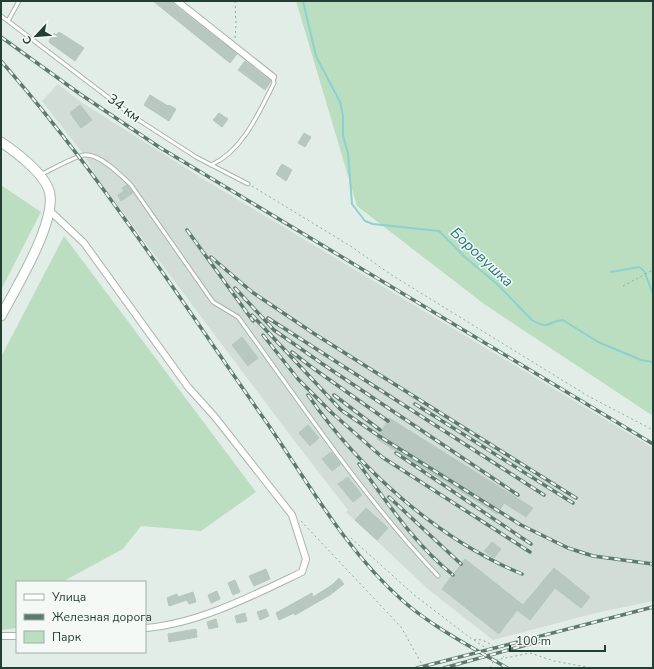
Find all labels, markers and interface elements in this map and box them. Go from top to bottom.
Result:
north arrow [16,16,56,56]
text: С [19,33,36,47]
street label: 34 км [104,89,144,127]
water label: Боровушка [446,222,518,292]
legend [16,581,146,653]
text: Улица [51,589,86,605]
text: Железная дорога [52,609,152,625]
scale bar [510,627,605,653]
text: Парк [52,629,82,645]
text: 100 m [516,633,551,649]

